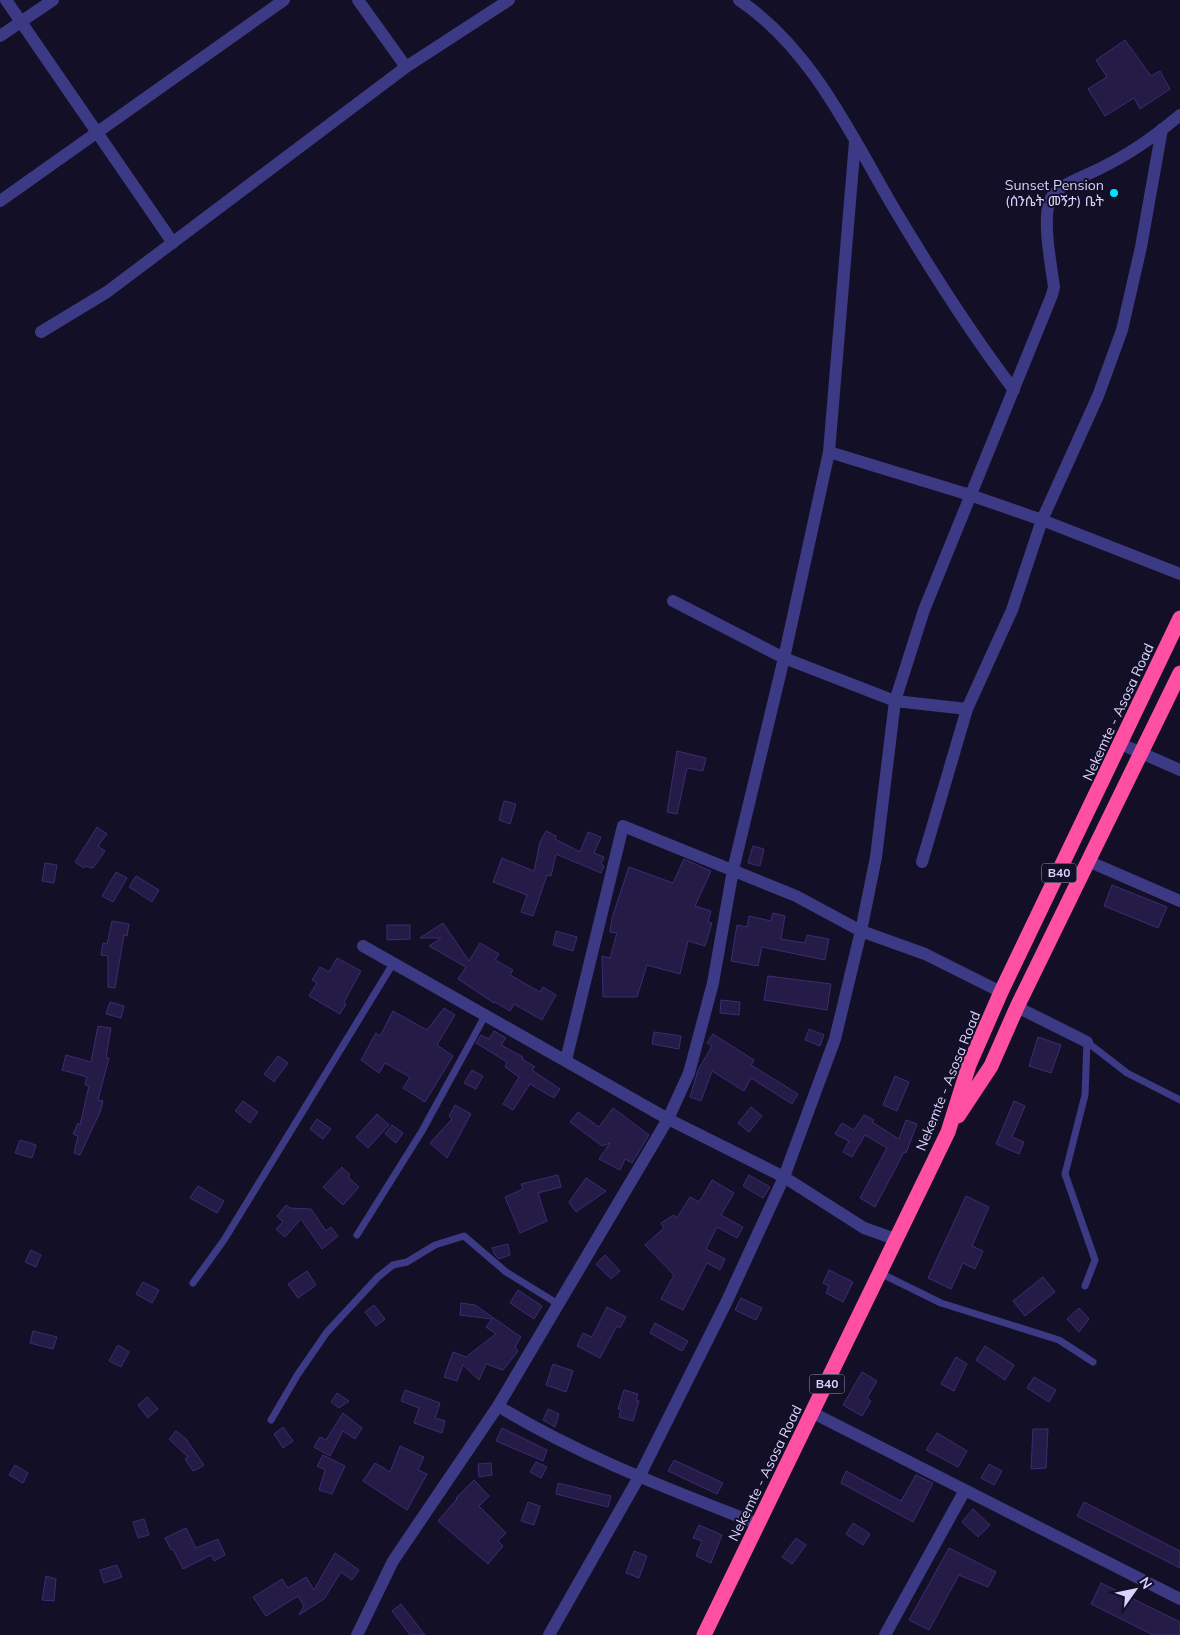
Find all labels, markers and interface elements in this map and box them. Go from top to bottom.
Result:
place label: Sunset Pension (ሰንሴት መኝታ) ቤት [1005,176,1105,210]
marker: Sunset Pension (ሰንሴት መኝታ) ቤት [1108,187,1120,199]
street label: Nekemte - Asosa Road [1078,641,1158,783]
road number: B40 [1042,864,1076,882]
street label: Nekemte - Asosa Road [912,1008,984,1154]
road number: B40 [810,1375,844,1394]
street label: Nekemte - Asosa Road [724,1402,806,1544]
north arrow [1110,1565,1160,1615]
text: N [1135,1574,1156,1592]

